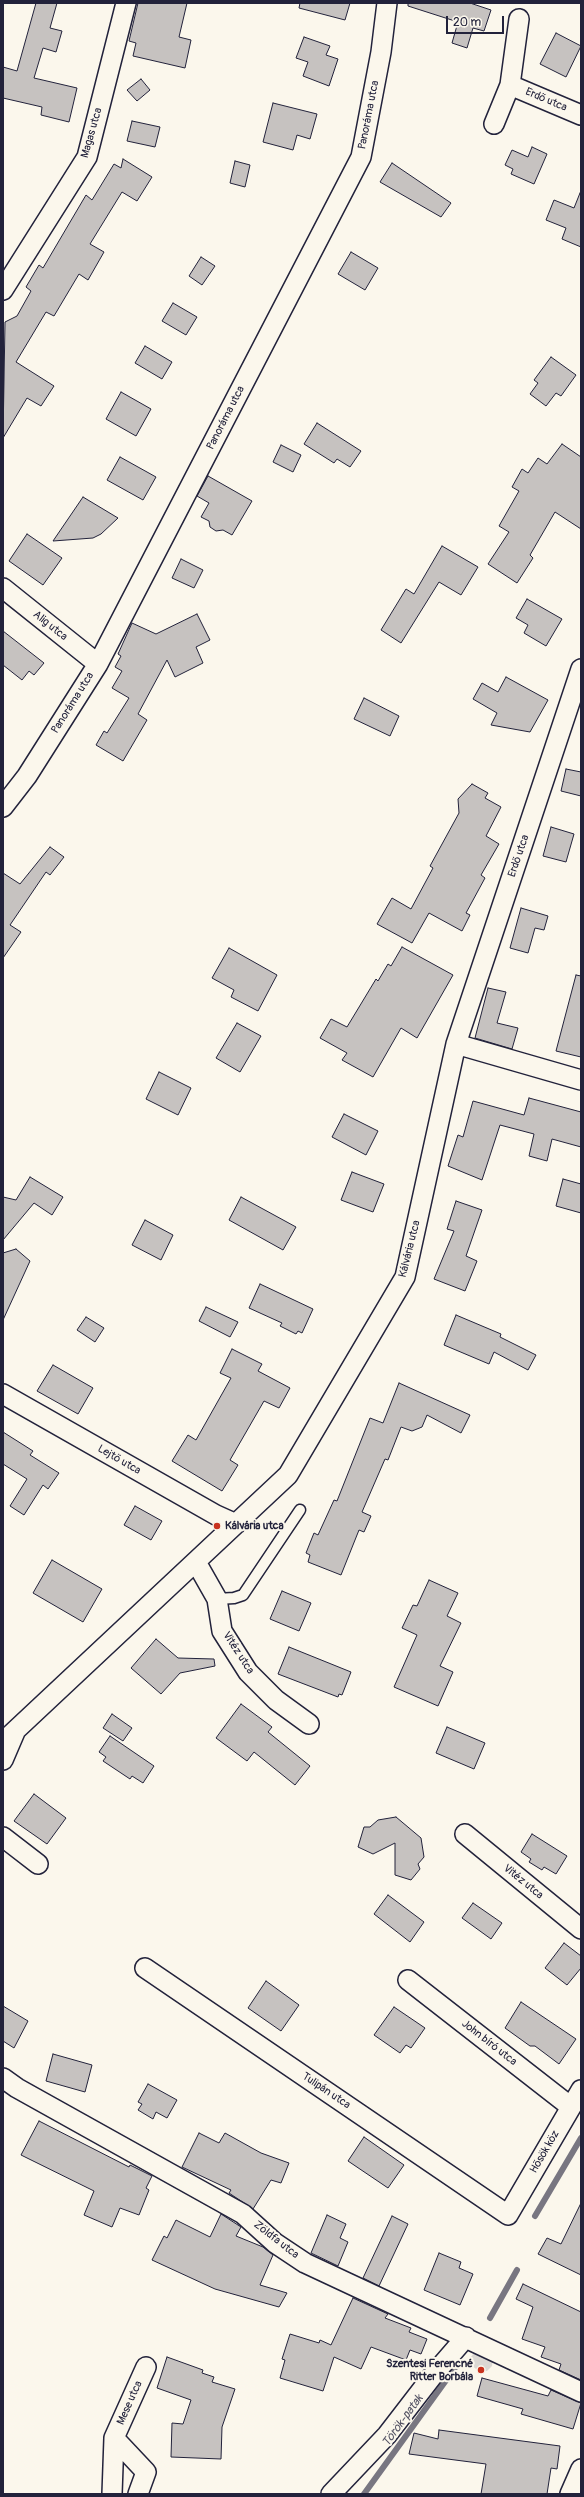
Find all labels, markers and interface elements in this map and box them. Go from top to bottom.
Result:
scale bar [448,8,506,34]
text: 20 m [453,15,481,30]
street label: Panoráma utca [356,79,382,151]
street label: Erdő utca [523,85,569,115]
street label: Magas utca [79,106,105,160]
street label: Panoráma utca [204,384,248,452]
street label: Alig utca [30,608,70,644]
street label: Panoráma utca [49,670,97,736]
street label: Erdő utca [506,833,532,879]
street label: Kálvária utca [397,1219,423,1279]
street label: Lejtő utca [95,1442,143,1478]
place label: Kálvária utca [225,1519,284,1533]
marker: Kálvária utca [212,1521,222,1531]
street label: Vitéz utca [219,1629,257,1677]
street label: Vitéz utca [500,1862,546,1902]
street label: John bíró utca [459,2017,519,2069]
street label: Tulipán utca [299,2070,353,2112]
street label: Hősök köz [527,2128,563,2176]
street label: Zöldfa utca [251,2218,301,2262]
place label: Szentesi Ferencné Ritter Borbála [386,2357,473,2383]
marker: Szentesi Ferencné Ritter Borbála [476,2365,486,2375]
street label: Mese utca [114,2379,146,2427]
water label: Török-patak [379,2392,427,2450]

